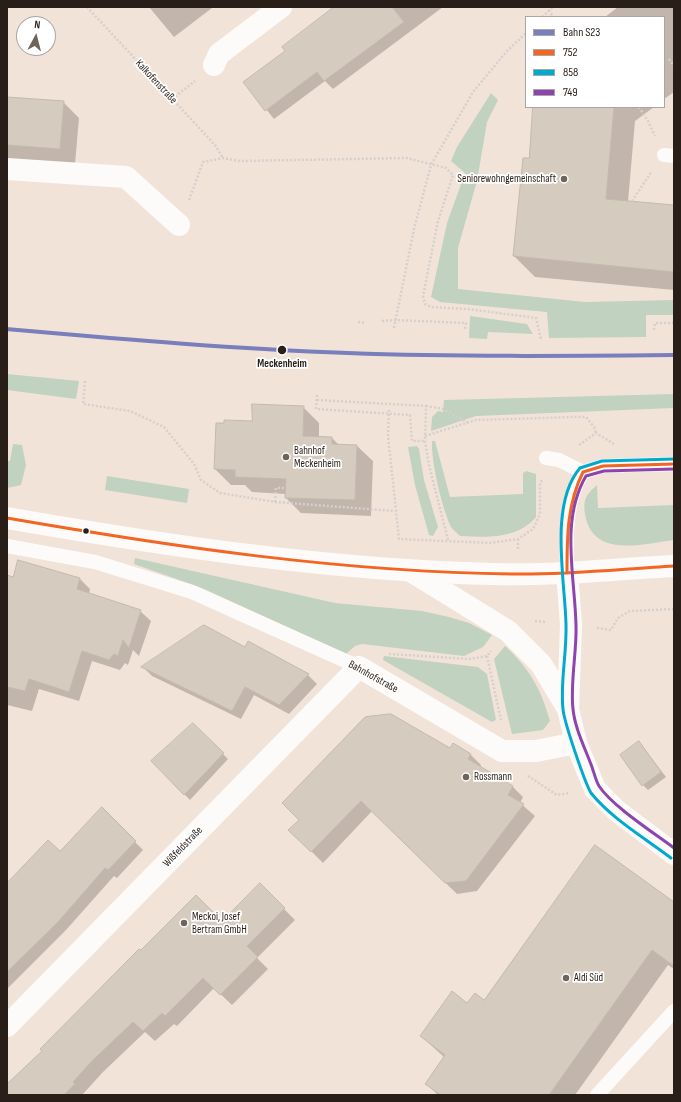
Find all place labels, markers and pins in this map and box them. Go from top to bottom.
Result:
place label: Seniorewohngemeinschaft [457,172,556,186]
marker: Seniorewohngemeinschaft [559,174,569,184]
marker: Meckenheim [276,344,288,356]
place label: Meckenheim [257,357,307,371]
place label: Bahnhof Meckenheim [294,444,341,470]
marker: Bahnhof Meckenheim [281,452,291,462]
unlabelled marker [81,526,91,536]
place label: Rossmann [474,770,512,784]
marker: Rossmann [461,772,471,782]
place label: Meckoi, Josef Bertram GmbH [192,910,247,936]
marker: Meckoi, Josef Bertram GmbH [179,918,189,928]
place label: Aldi Süd [574,971,603,985]
marker: Aldi Süd [561,973,571,983]

